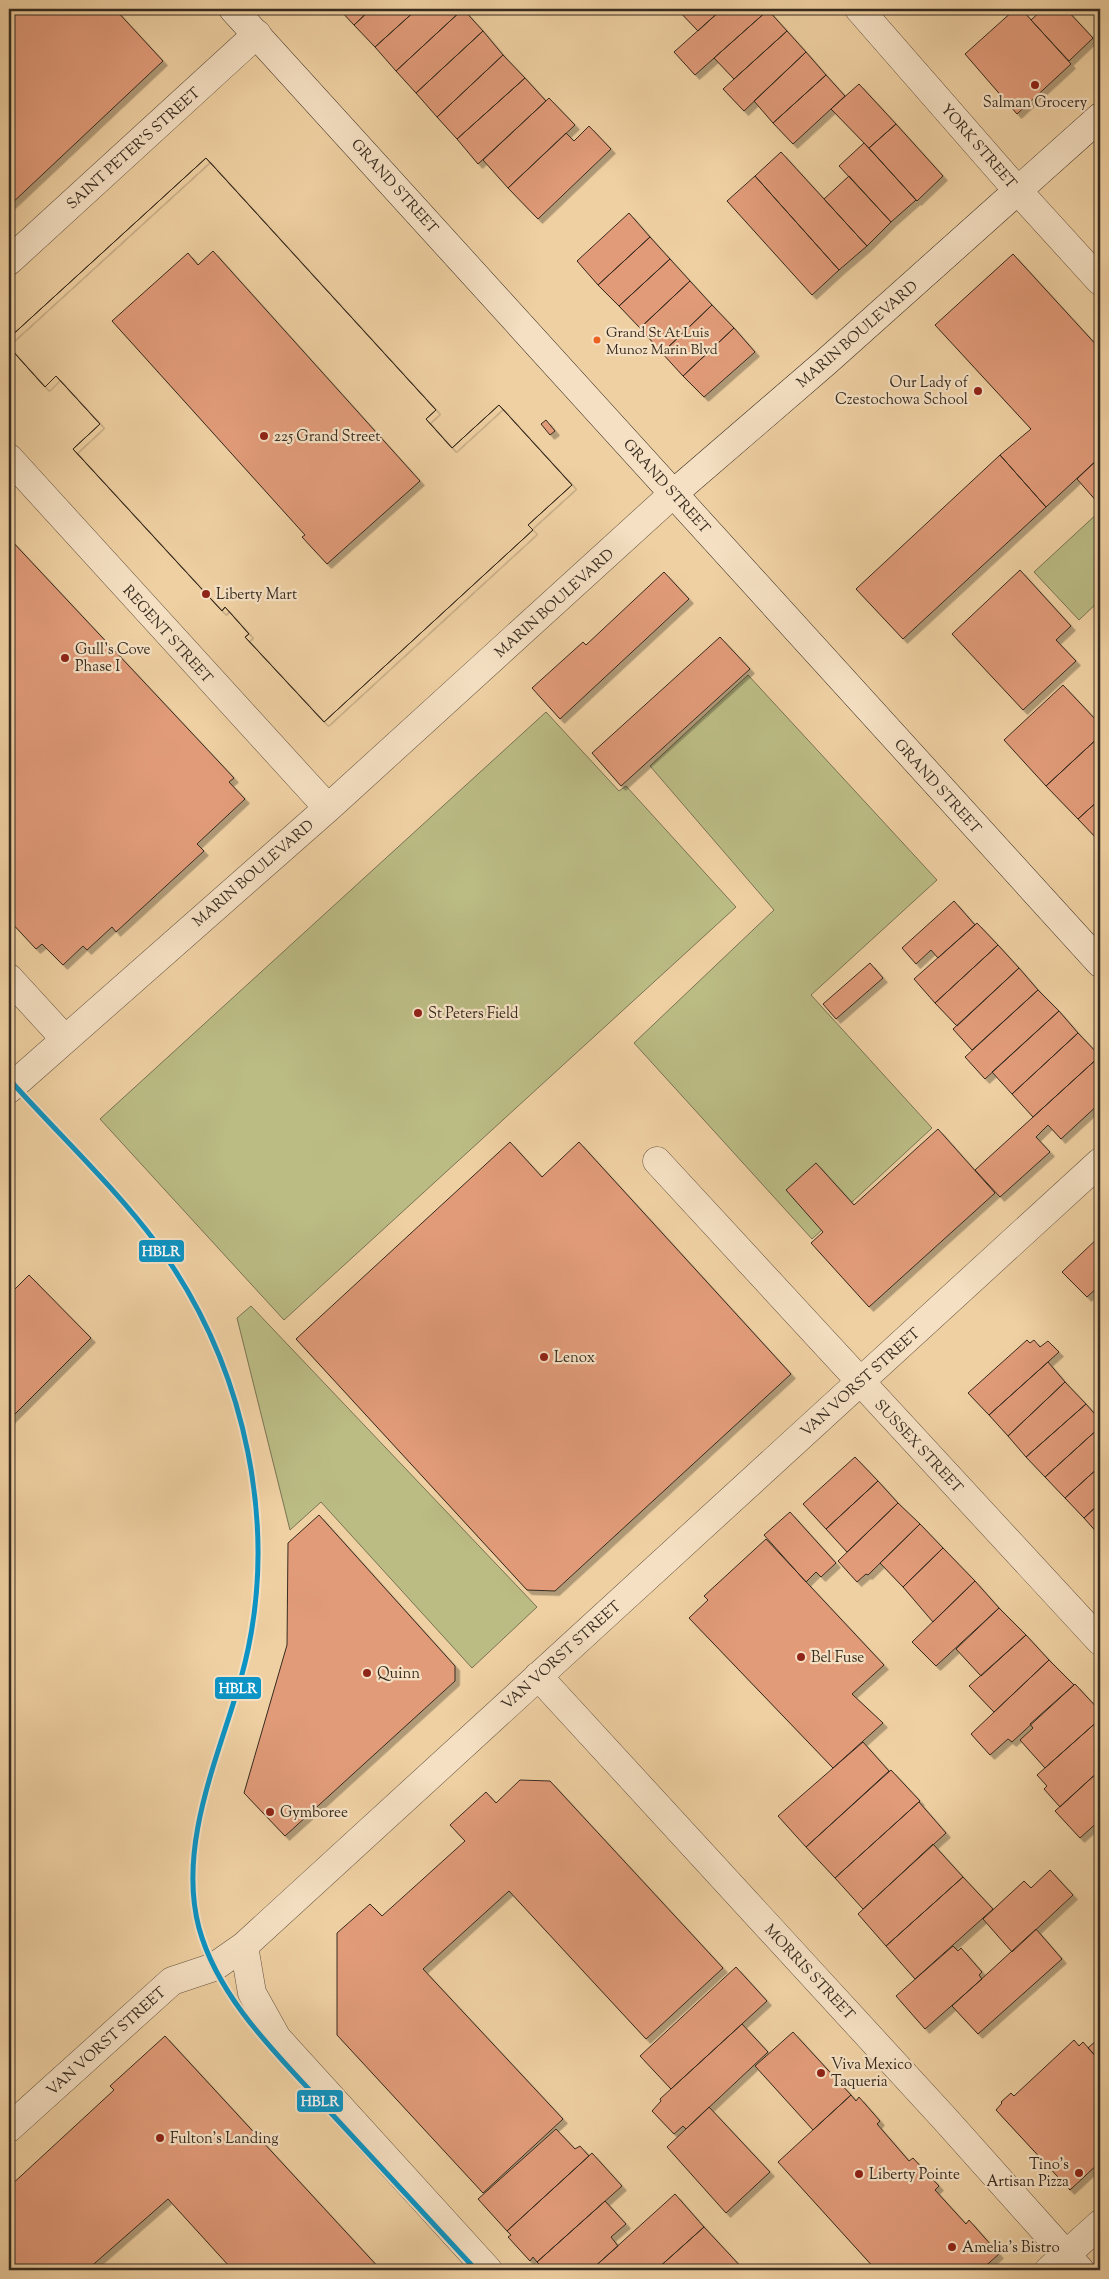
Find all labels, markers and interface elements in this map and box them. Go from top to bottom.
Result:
marker: Salman Grocery [1029,79,1041,91]
street label: SAINT PETER'S STREET [63,83,206,215]
place label: Salman Grocery [983,93,1088,114]
street label: YORK STREET [935,100,1021,195]
street label: GRAND STREET [346,135,443,239]
street label: MARIN BOULEVARD [793,277,923,394]
place label: Grand St At Luis Munoz Marin Blvd [606,324,718,361]
marker: Grand St At Luis Munoz Marin Blvd [592,335,602,345]
place label: Our Lady of Czestochowa School [835,373,969,411]
marker: Our Lady of Czestochowa School [972,385,984,397]
place label: 225 Grand Street [274,427,380,448]
marker: 225 Grand Street [258,430,270,442]
street label: GRAND STREET [618,435,715,539]
street label: MARIN BOULEVARD [491,545,619,664]
street label: REGENT STREET [117,581,217,689]
place label: Liberty Mart [216,585,297,606]
marker: Liberty Mart [200,588,212,600]
place label: Gull's Cove Phase I [75,640,151,678]
marker: Gull's Cove Phase I [59,652,71,664]
street label: GRAND STREET [889,735,986,839]
street label: MARIN BOULEVARD [189,816,319,933]
place label: St Peters Field [428,1004,519,1025]
marker: St Peters Field [412,1007,424,1019]
line badge: HBLR [138,1239,185,1263]
text: HBLR [142,1243,181,1263]
street label: VAN VORST STREET [797,1323,926,1442]
place label: Lenox [554,1348,595,1369]
marker: Lenox [538,1351,550,1363]
street label: SUSSEX STREET [869,1395,967,1499]
street label: VAN VORST STREET [498,1596,627,1715]
place label: Bel Fuse [811,1648,864,1669]
marker: Bel Fuse [795,1651,807,1663]
place label: Quinn [377,1664,420,1685]
marker: Quinn [361,1667,373,1679]
line badge: HBLR [214,1676,262,1700]
text: HBLR [219,1680,258,1700]
place label: Gymboree [280,1803,348,1824]
marker: Gymboree [264,1806,276,1818]
street label: MORRIS STREET [759,1921,859,2026]
street label: VAN VORST STREET [43,1982,172,2101]
place label: Viva Mexico Taqueria [831,2055,912,2093]
marker: Viva Mexico Taqueria [815,2067,827,2079]
line badge: HBLR [296,2089,344,2113]
text: HBLR [301,2093,340,2113]
place label: Fulton's Landing [170,2129,279,2150]
marker: Fulton's Landing [154,2132,166,2144]
place label: Tino's Artisan Pizza [986,2155,1069,2193]
place label: Liberty Pointe [869,2165,960,2186]
marker: Tino's Artisan Pizza [1073,2167,1085,2179]
marker: Liberty Pointe [853,2168,865,2180]
place label: Amelia's Bistro [962,2238,1060,2259]
marker: Amelia's Bistro [946,2241,958,2253]

